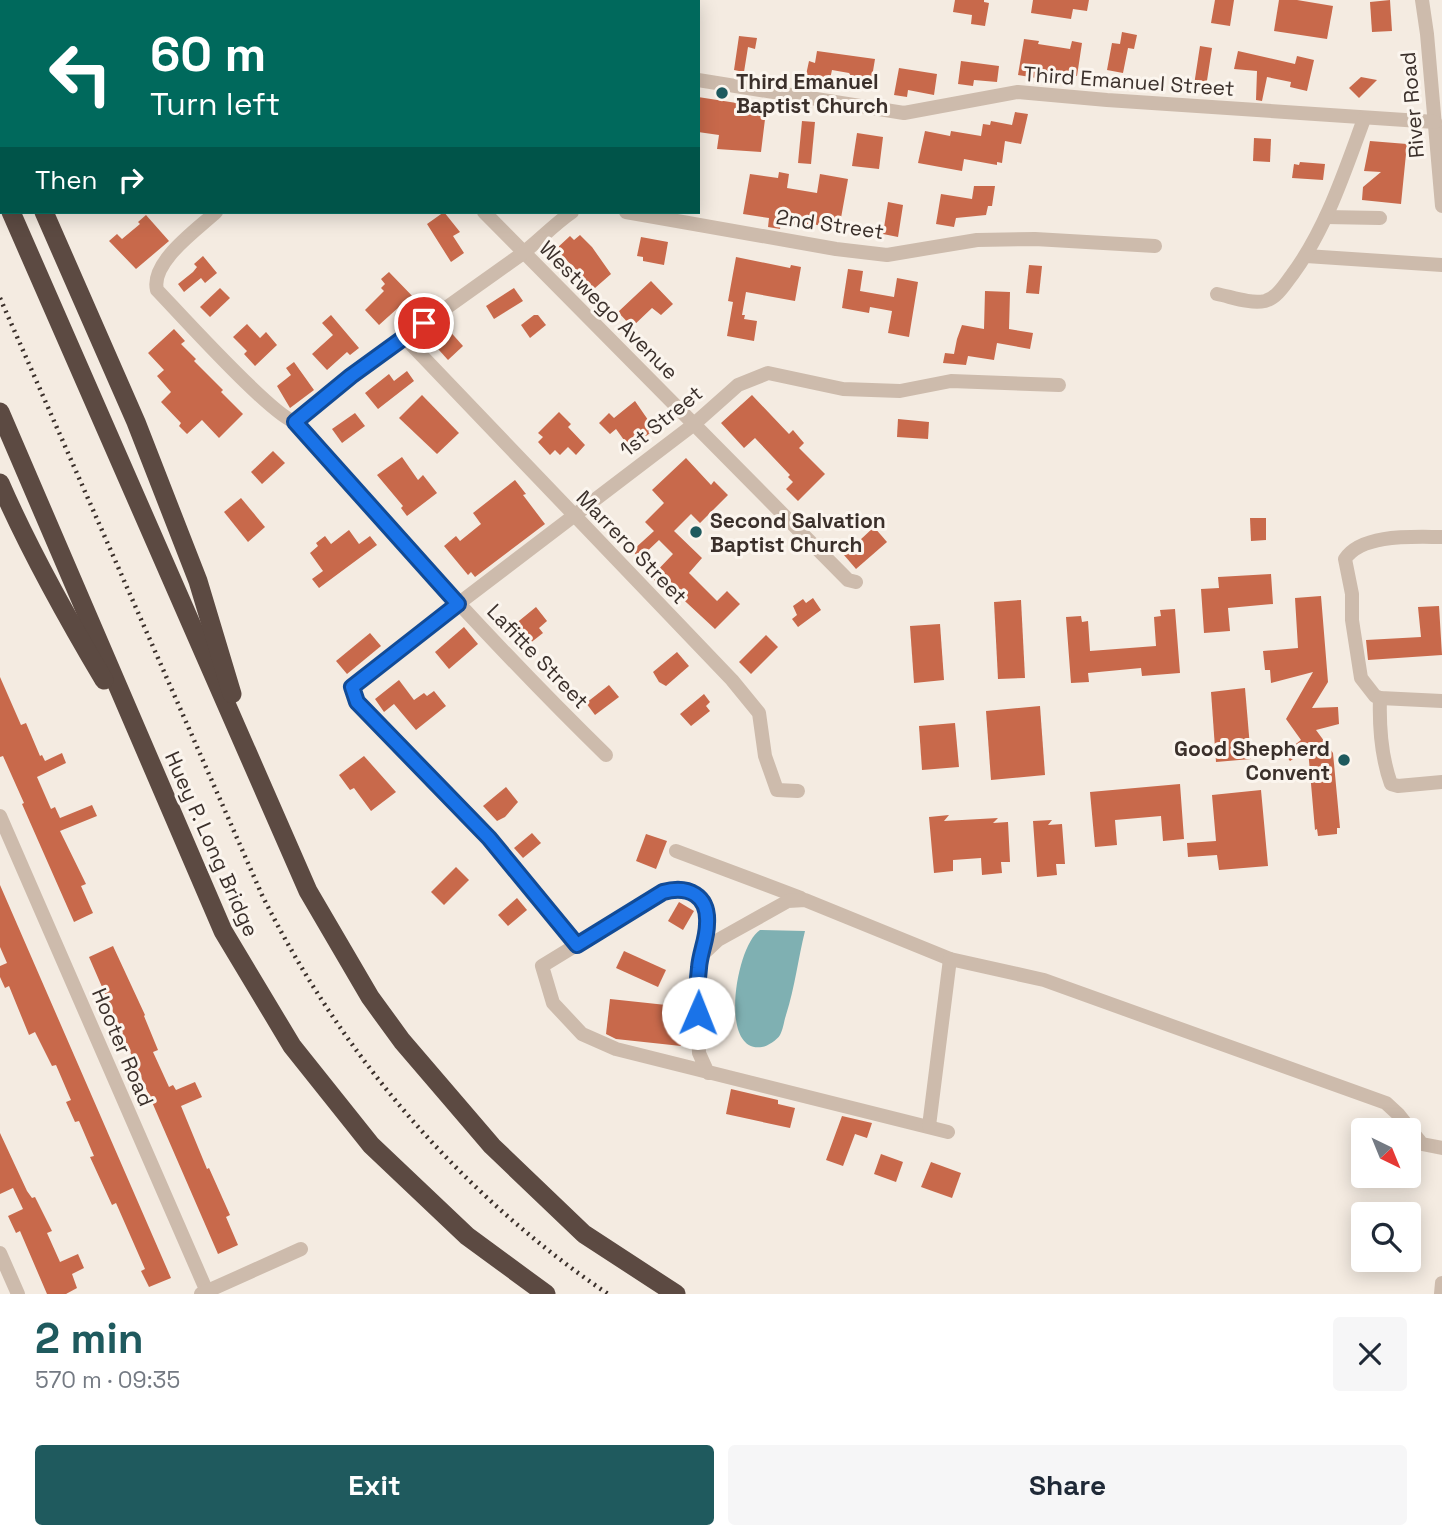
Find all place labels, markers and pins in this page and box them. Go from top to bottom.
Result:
place label: Third Emanuel Baptist Church [736,68,888,119]
marker: Third Emanuel Baptist Church [714,85,730,101]
pin [394,293,454,353]
place label: Second Salvation Baptist Church [710,507,886,558]
marker: Second Salvation Baptist Church [688,524,704,540]
place label: Good Shepherd Convent [1174,735,1330,786]
marker: Good Shepherd Convent [1336,752,1352,768]

